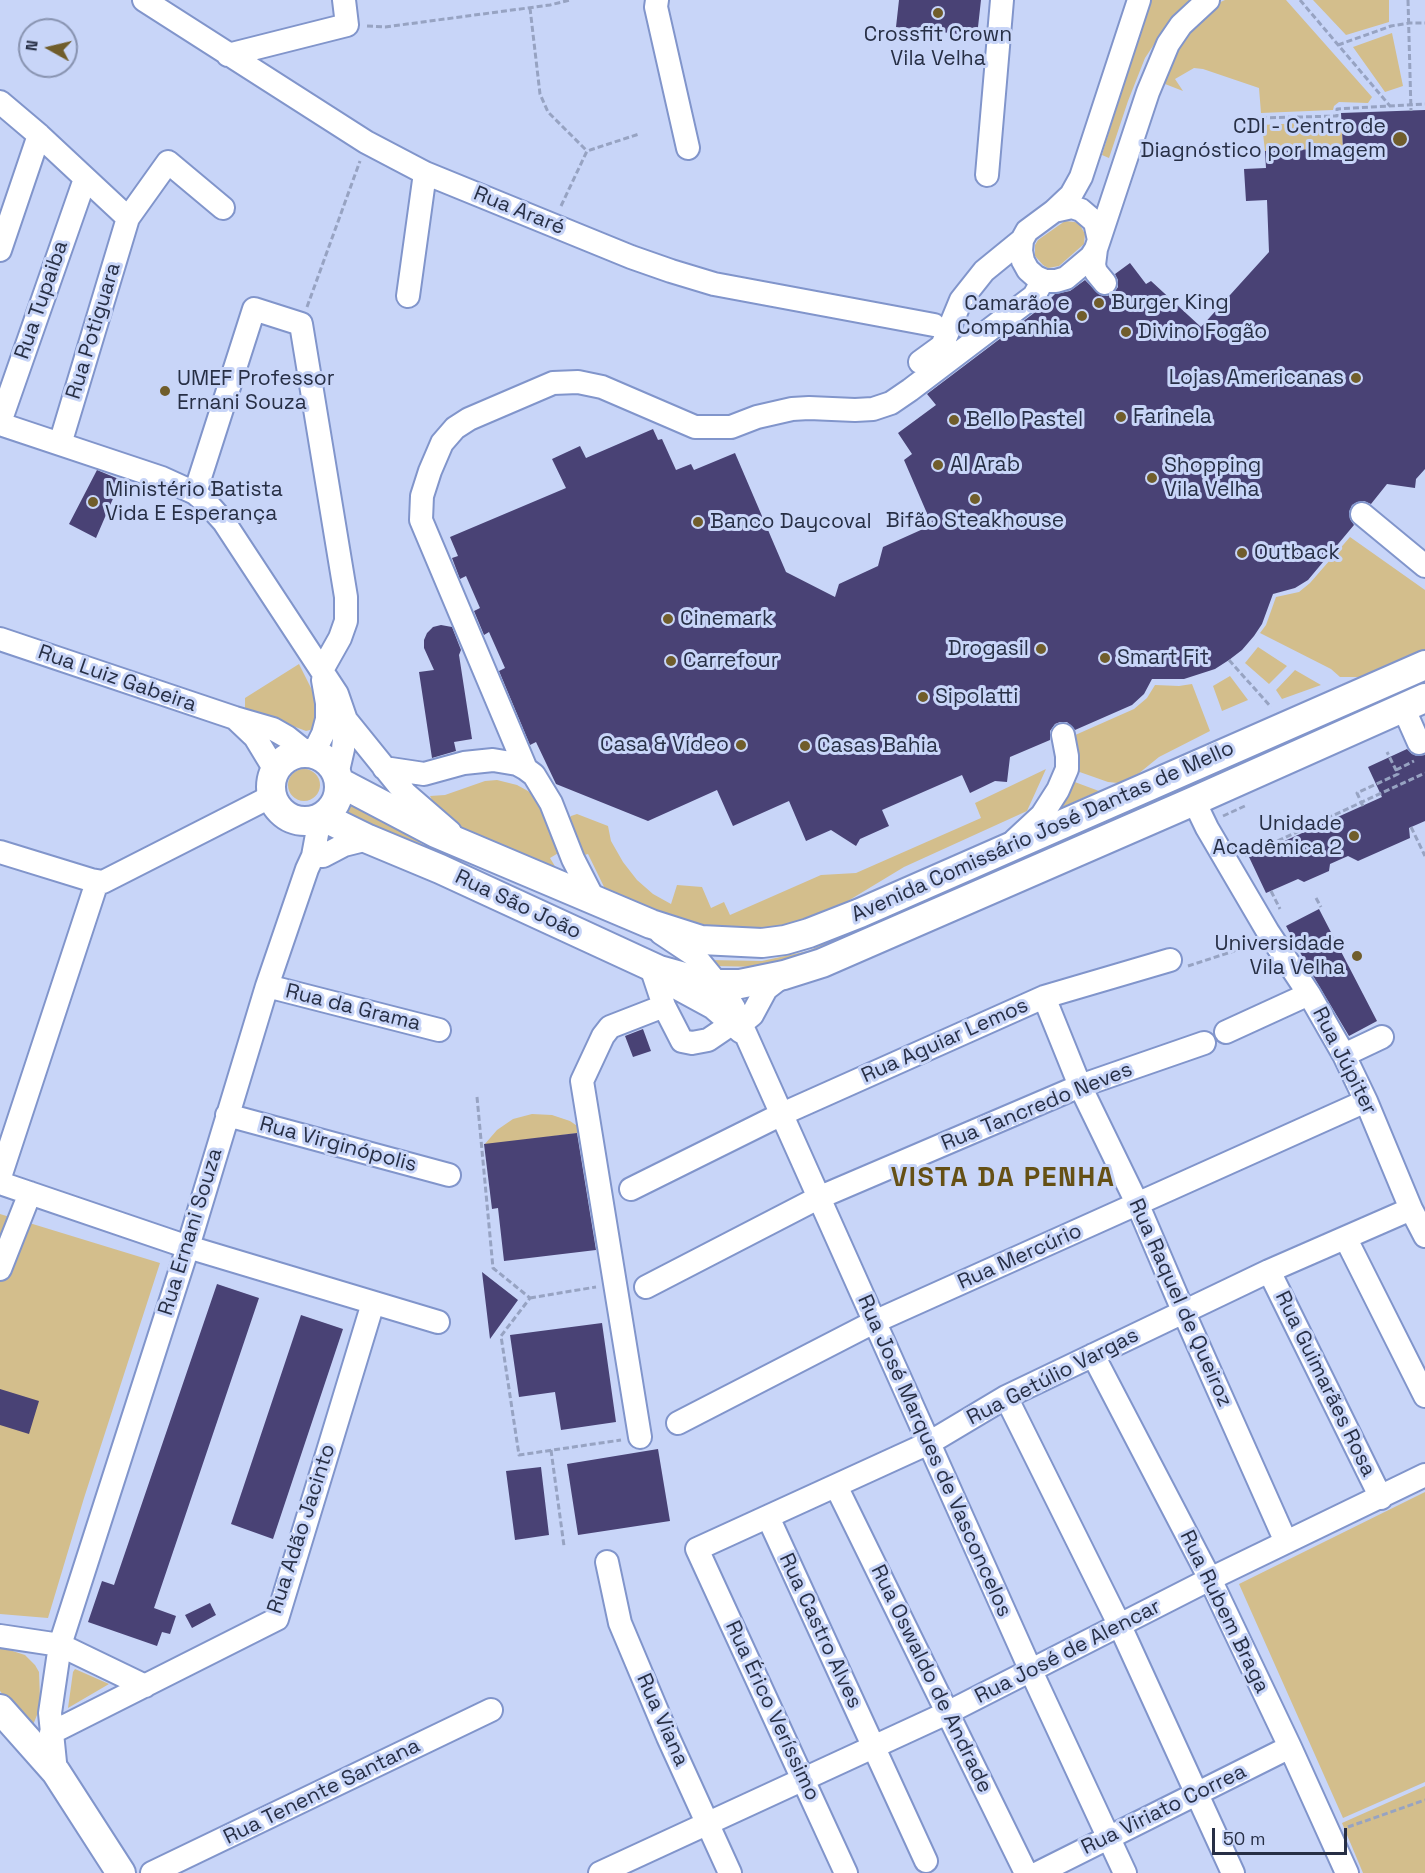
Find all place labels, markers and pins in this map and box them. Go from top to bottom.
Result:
marker: Crossfit Crown Vila Velha [931,6,945,20]
place label: Crossfit Crown Vila Velha [864,22,1012,72]
place label: CDI - Centro de Diagnóstico por Imagem [1140,114,1386,164]
marker: CDI - Centro de Diagnóstico por Imagem [1391,130,1409,148]
place label: Burger King [1111,290,1229,316]
place label: Camarão e Companhia [957,291,1070,341]
marker: Burger King [1092,296,1106,310]
marker: Camarão e Companhia [1075,309,1089,323]
place label: Divino Fogão [1138,319,1267,345]
marker: Divino Fogão [1119,325,1133,339]
place label: Lojas Americanas [1169,365,1344,391]
place label: UMEF Professor Ernani Souza [177,366,335,416]
marker: Lojas Americanas [1349,371,1363,385]
marker: UMEF Professor Ernani Souza [158,384,172,398]
place label: Farinela [1133,404,1212,430]
place label: Bello Pastel [966,407,1083,433]
marker: Farinela [1114,410,1128,424]
marker: Bello Pastel [947,413,961,427]
place label: Al Arab [950,452,1020,478]
place label: Shopping Vila Velha [1164,453,1261,503]
marker: Al Arab [931,458,945,472]
marker: Shopping Vila Velha [1145,471,1159,485]
place label: Ministério Batista Vida E Esperança [105,477,283,527]
marker: Bifão Steakhouse [968,492,982,506]
marker: Ministério Batista Vida E Esperança [86,495,100,509]
place label: Bifão Steakhouse [886,508,1064,534]
place label: Banco Daycoval [710,509,872,535]
marker: Banco Daycoval [691,515,705,529]
place label: Outback [1254,540,1340,566]
marker: Outback [1235,546,1249,560]
place label: Cinemark [680,606,773,632]
marker: Cinemark [661,612,675,626]
place label: Drogasil [948,636,1029,662]
marker: Drogasil [1034,642,1048,656]
place label: Smart Fit [1117,645,1209,671]
place label: Carrefour [683,648,779,674]
marker: Smart Fit [1098,651,1112,665]
marker: Carrefour [664,654,678,668]
place label: Sipolatti [935,684,1018,710]
marker: Sipolatti [916,690,930,704]
place label: Casa & Vídeo [600,732,729,758]
place label: Casas Bahia [817,733,938,759]
marker: Casa & Vídeo [734,738,748,752]
marker: Casas Bahia [798,739,812,753]
place label: Unidade Acadêmica 2 [1213,811,1342,861]
marker: Unidade Acadêmica 2 [1347,829,1361,843]
place label: Universidade Vila Velha [1214,931,1345,981]
marker: Universidade Vila Velha [1350,949,1364,963]

